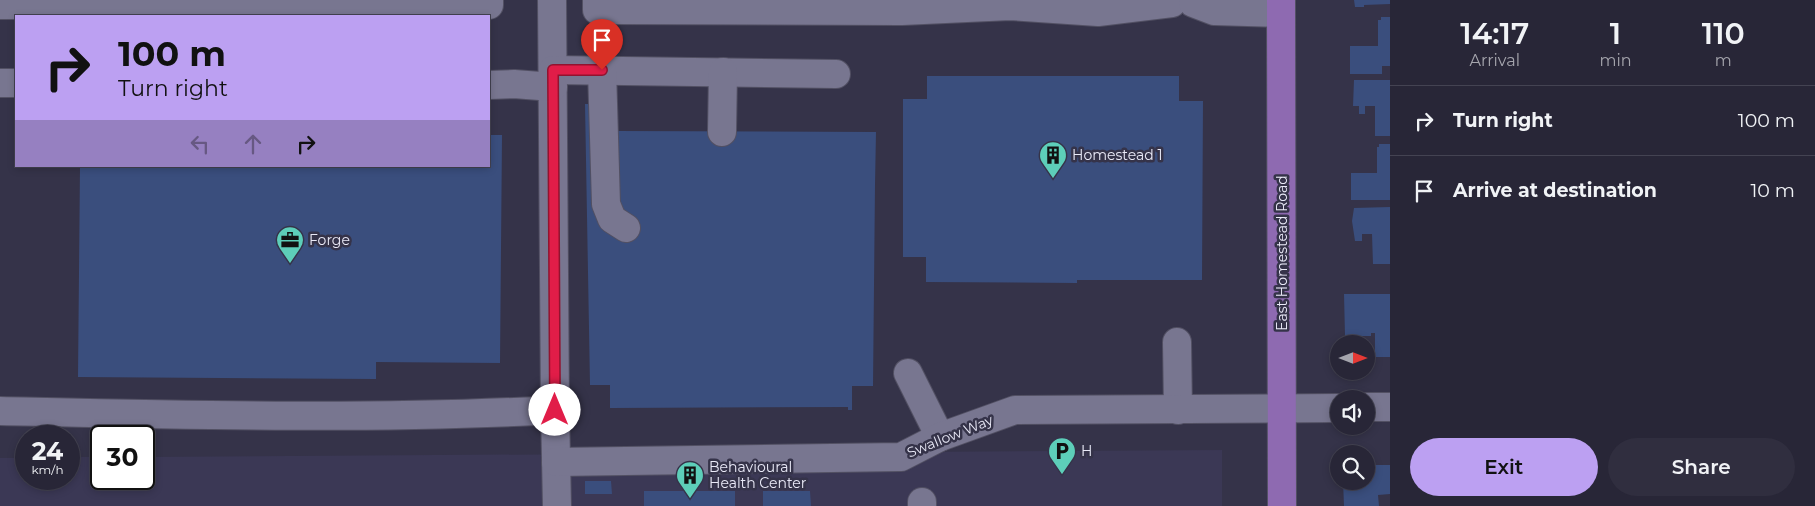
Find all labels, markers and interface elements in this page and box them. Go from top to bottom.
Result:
text: 14:17 [1460,15,1529,52]
text: 1 [1610,15,1621,52]
text: 110 [1702,15,1745,52]
pin [581,19,623,70]
icon: arrive [588,26,616,54]
text: 100 m [118,32,226,75]
icon: right [35,35,100,100]
text: Arrival [1469,51,1520,70]
text: min [1599,51,1632,70]
text: m [1715,51,1732,70]
text: Turn right [118,75,228,102]
icon: right [1410,107,1438,135]
text: Turn right [1453,109,1553,132]
text: 100 m [1738,109,1795,132]
icon: left [186,130,214,158]
icon: ahead [239,130,267,158]
icon: right [292,130,320,158]
building icon: Homestead 1 [1038,140,1068,179]
place label: Homestead 1 [1072,146,1162,164]
street label: East Homestead Road [1273,175,1291,331]
icon: arrive [1410,177,1438,205]
text: Arrive at destination [1453,179,1657,202]
text: 10 m [1750,179,1795,202]
office icon: Forge [275,225,305,264]
place label: Forge [309,231,350,249]
north arrow [1330,335,1375,380]
map controls [1330,335,1375,490]
position arrow [528,383,580,435]
button: sound [1330,390,1375,435]
street label: Swallow Way [904,410,996,461]
speed limit sign: 30 [90,425,155,490]
text: 24 [32,436,63,466]
parking icon: H [1047,436,1077,475]
button: Exit [1410,438,1598,496]
button: Share [1608,438,1795,496]
place label: H [1081,442,1092,460]
button: search [1330,445,1375,490]
place label: Behavioural Health Center [709,458,807,492]
building icon: Behavioural Health Center [675,460,705,499]
text: km/h [31,462,64,477]

